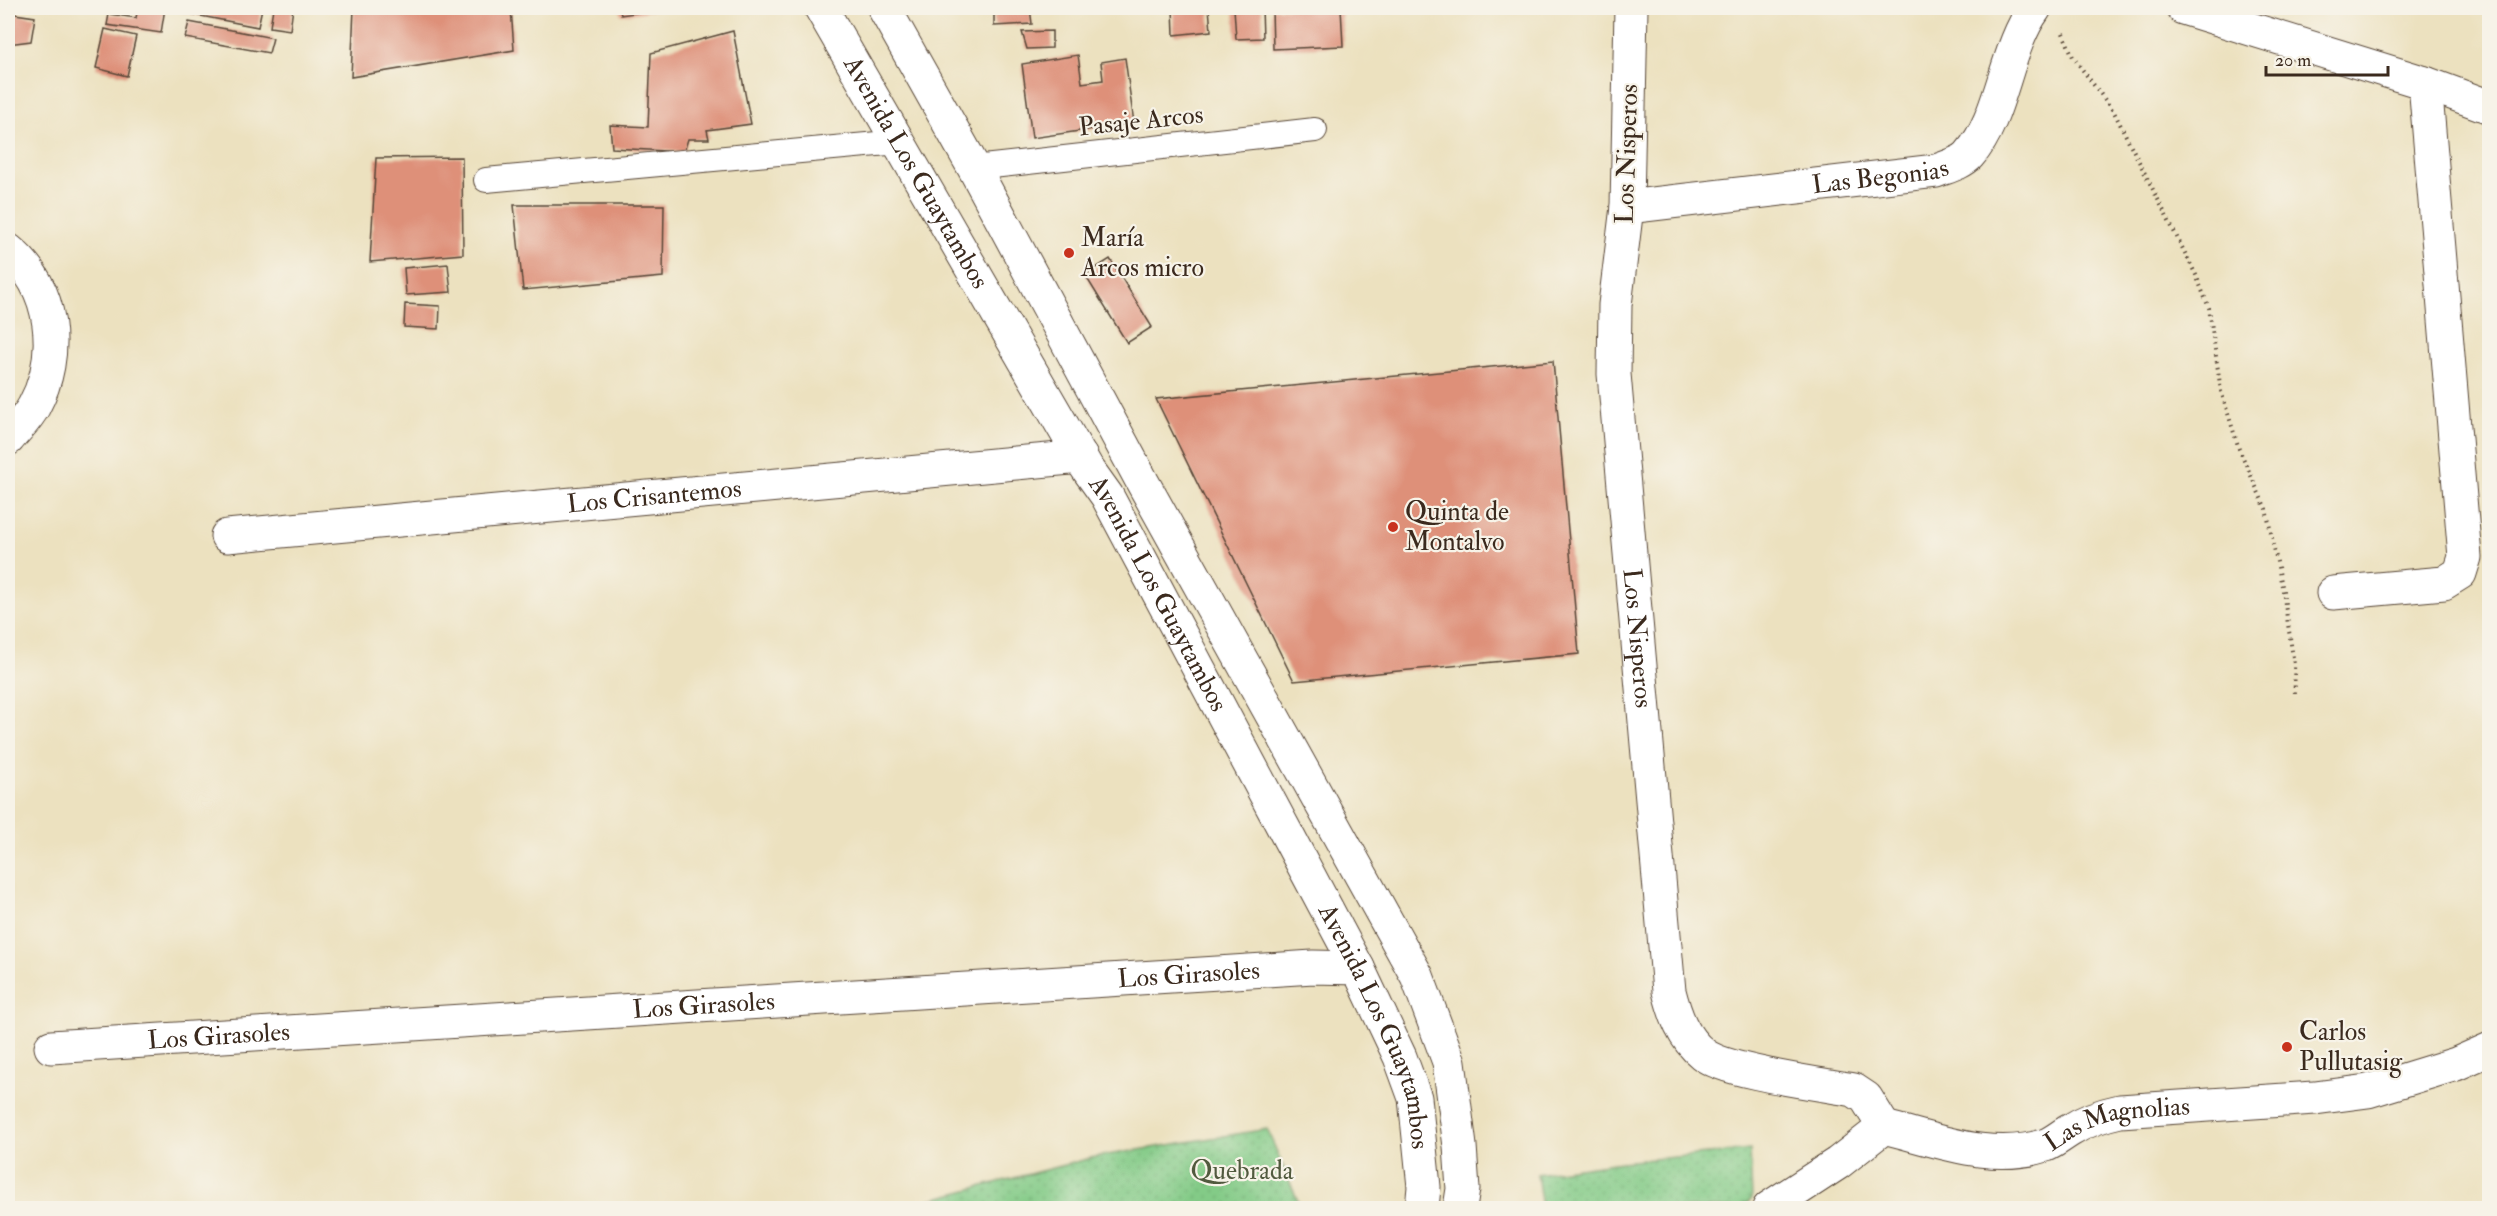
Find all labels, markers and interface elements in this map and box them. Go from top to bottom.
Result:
scale bar [2266,39,2388,77]
text: 20 m [2275,49,2311,72]
street label: Avenida Los Guaytambos [836,50,996,295]
street label: Los Nisperos [1609,83,1646,224]
street label: Pasaje Arcos [1077,99,1205,143]
street label: Las Begonias [1810,152,1953,201]
place label: María Arcos micro [1080,222,1204,284]
marker: María Arcos micro [1062,246,1076,260]
street label: Avenida Los Guaytambos [1081,468,1235,717]
street label: Los Crisantemos [566,472,743,520]
place label: Quinta de Montalvo [1405,496,1509,558]
marker: Quinta de Montalvo [1386,520,1400,534]
street label: Los Nisperos [1615,567,1660,709]
street label: Avenida Los Guaytambos [1310,898,1436,1151]
street label: Los Girasoles [1116,954,1261,995]
street label: Los Girasoles [631,985,776,1026]
street label: Los Girasoles [146,1016,291,1057]
place label: Carlos Pullutasig [2299,1016,2403,1078]
marker: Carlos Pullutasig [2280,1040,2294,1054]
street label: Las Magnolias [2038,1090,2191,1159]
park label: Quebrada [1191,1155,1294,1187]

